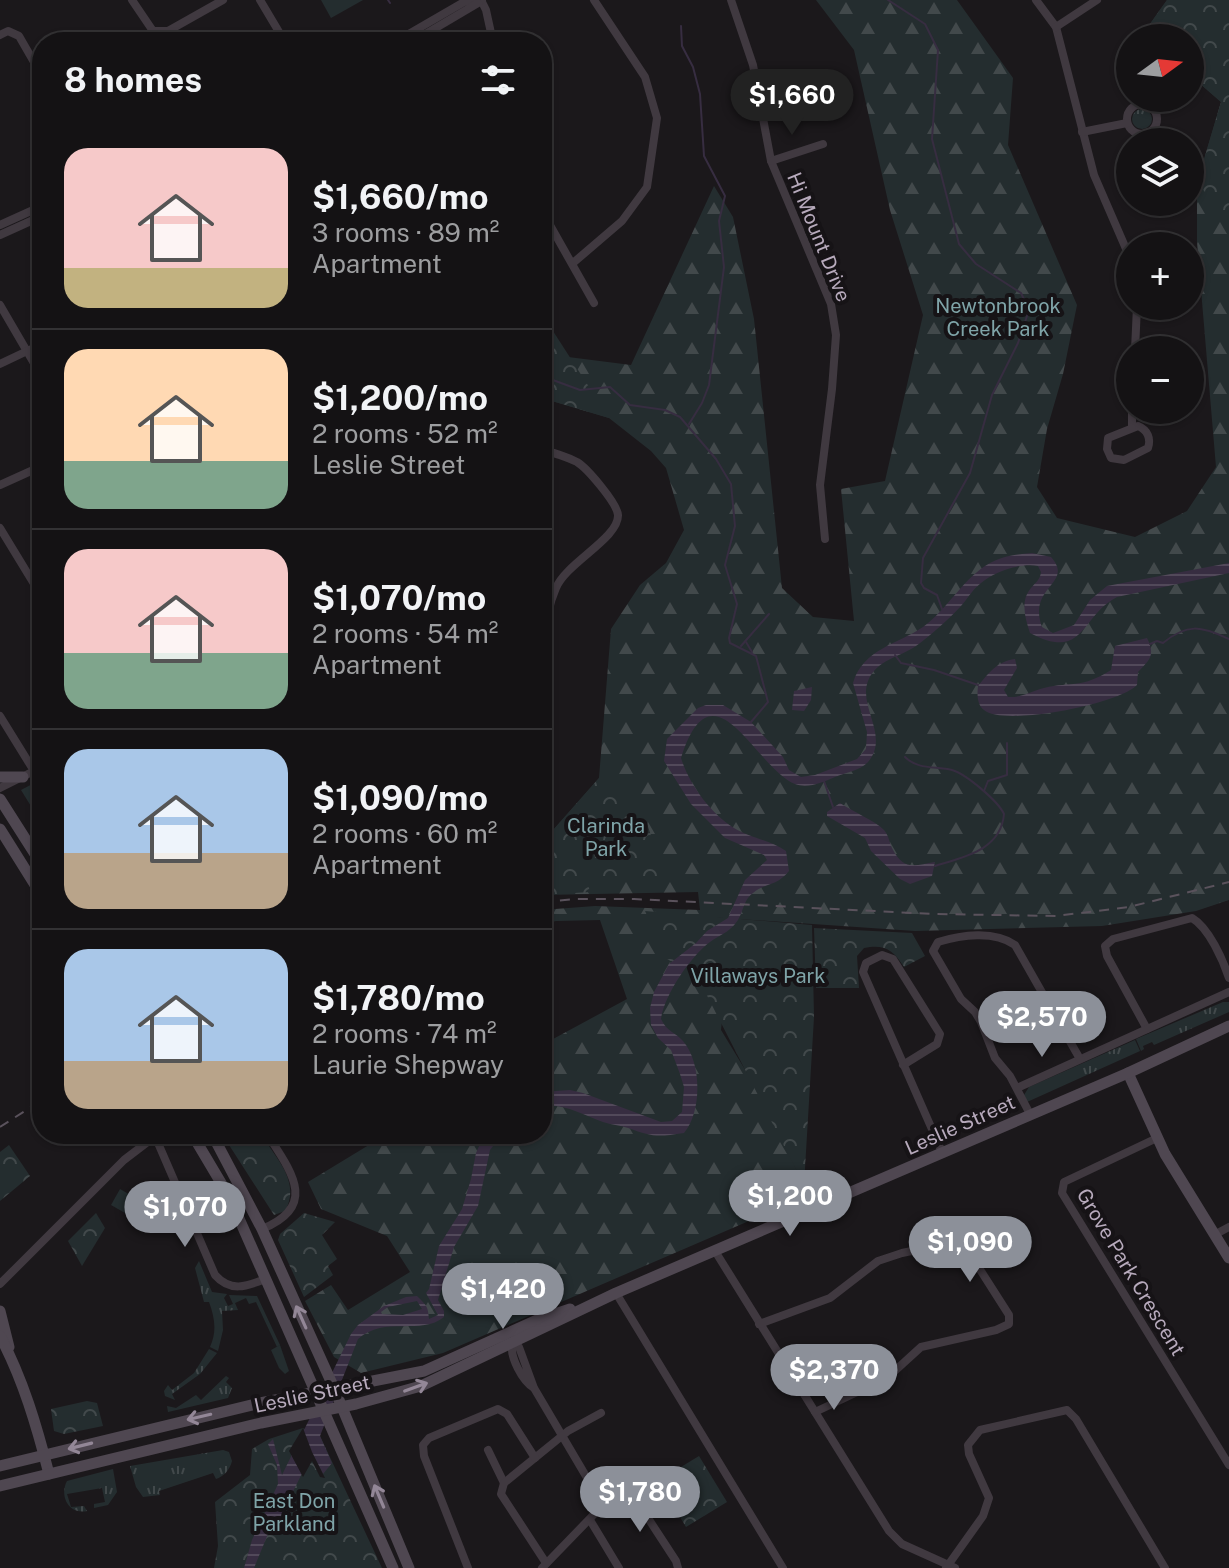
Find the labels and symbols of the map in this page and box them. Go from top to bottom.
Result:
north arrow [1116,24,1204,112]
pin: $1,660 [727,69,857,137]
street label: Hi Mount Drive [782,169,856,305]
park label: Newtonbrook Creek Park [935,294,1061,341]
park label: Clarinda Park [567,814,645,861]
park label: Villaways Park [690,964,826,988]
pin: $2,570 [977,991,1107,1059]
street label: Leslie Street [901,1090,1019,1160]
pin: $1,200 [725,1170,855,1238]
pin: $1,070 [120,1181,250,1249]
street label: Grove Park Crescent [1072,1184,1190,1360]
pin: $1,090 [905,1216,1035,1284]
pin: $1,420 [438,1263,568,1331]
one-way arrow [293,1306,308,1330]
pin: $2,370 [769,1344,899,1412]
street label: Leslie Street [252,1370,372,1418]
one-way arrow [403,1378,428,1393]
one-way arrow [187,1410,213,1425]
one-way arrow [68,1439,94,1454]
pin: $1,780 [575,1466,705,1534]
one-way arrow [370,1484,385,1509]
park label: East Don Parkland [252,1489,336,1536]

